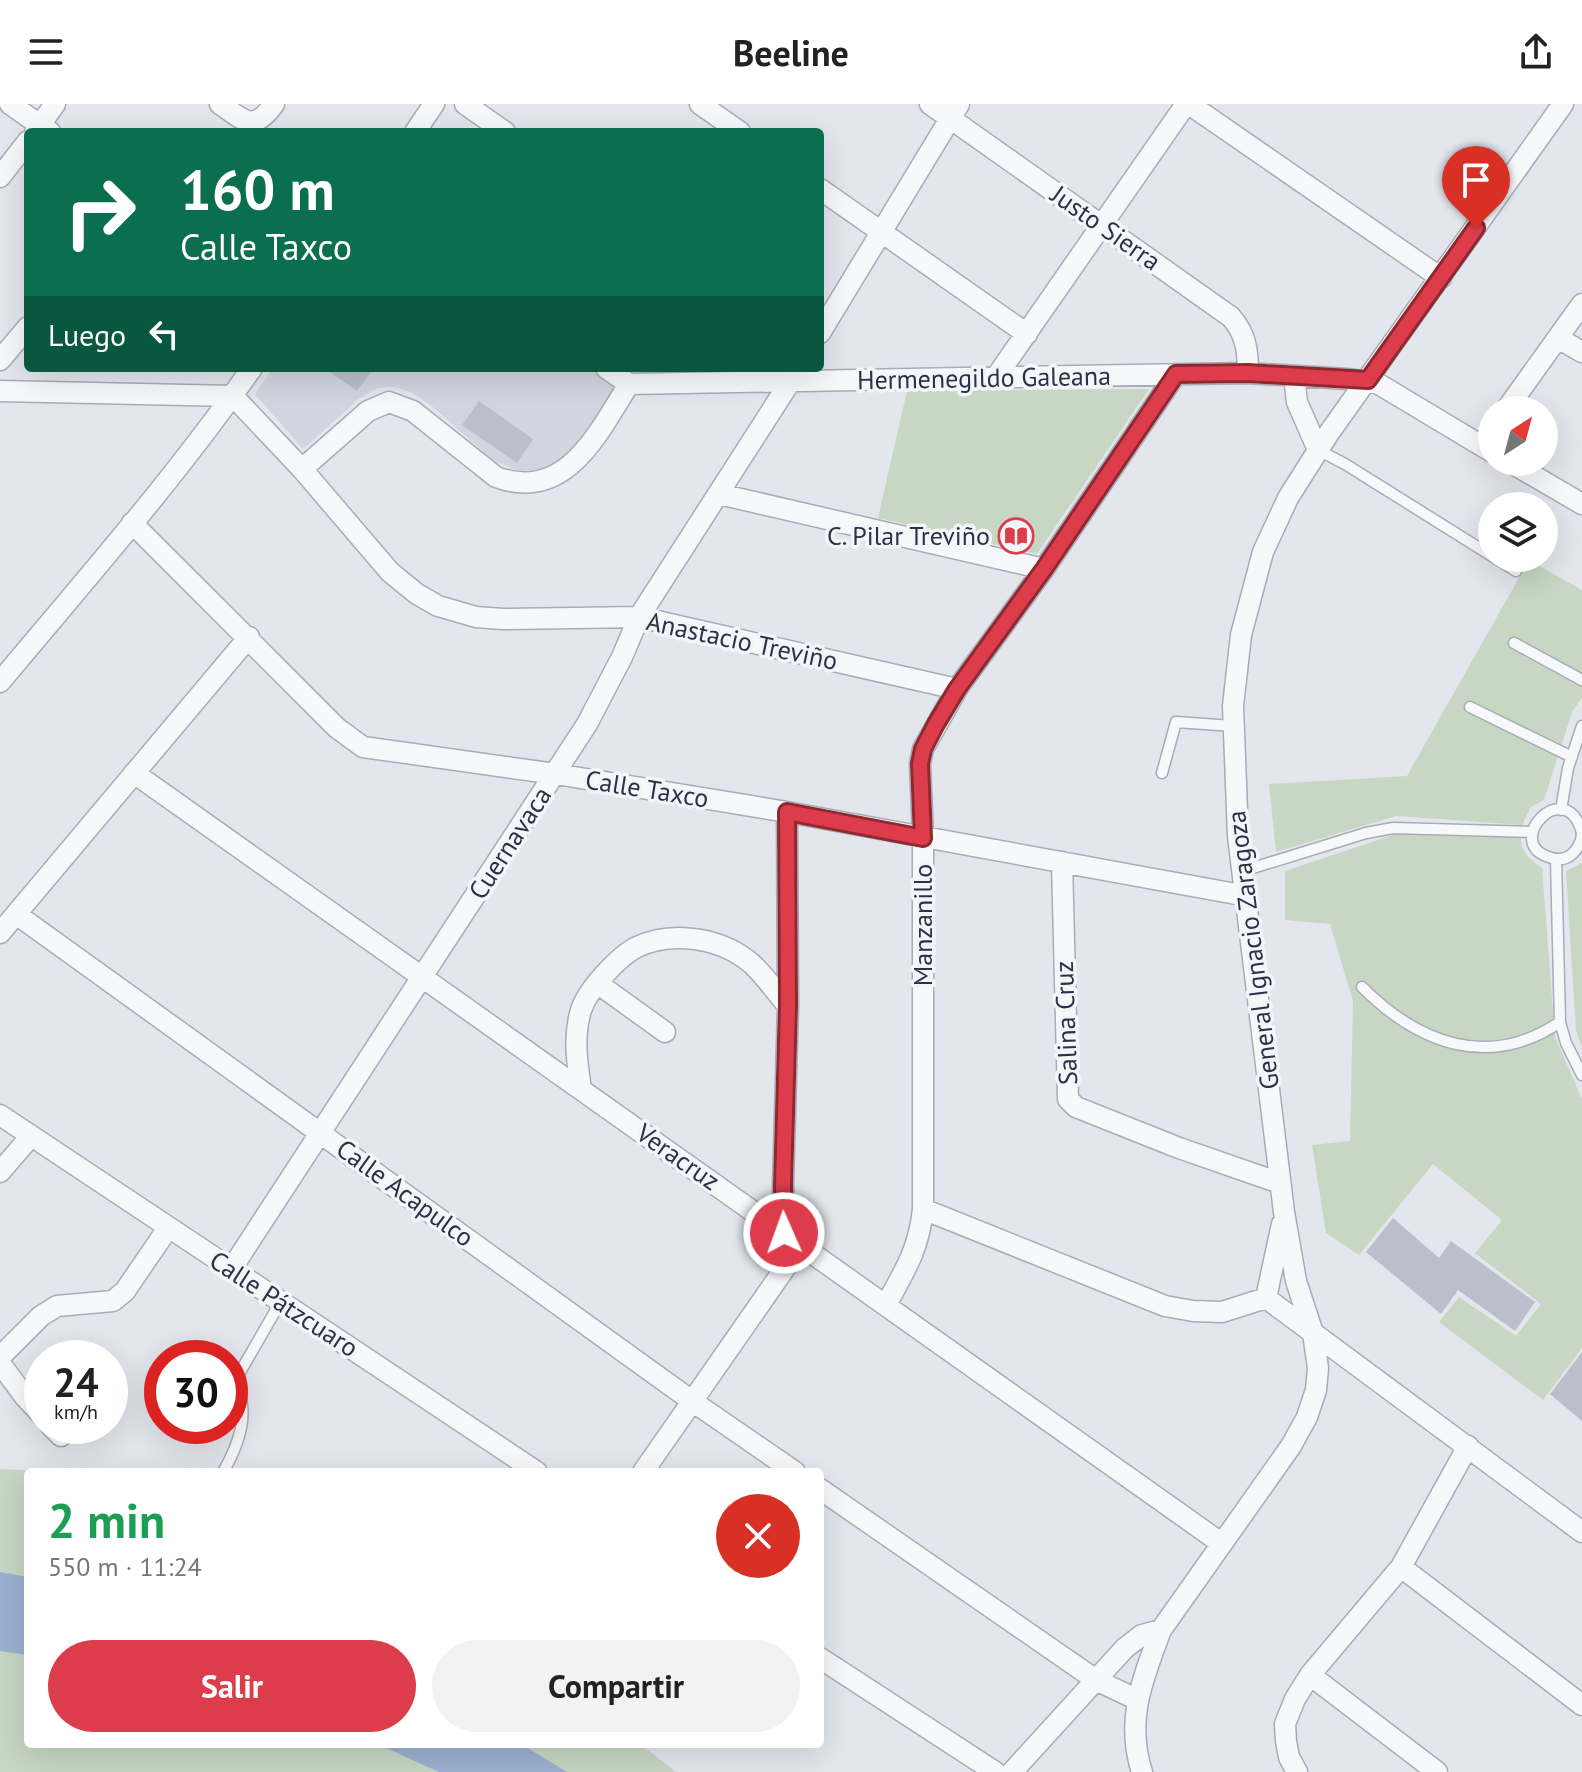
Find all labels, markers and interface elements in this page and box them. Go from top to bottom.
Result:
text: Beeline [733,29,849,76]
icon: menu [24,30,68,74]
icon: share [1514,30,1558,74]
pin [1442,146,1510,228]
text: 160 m [180,153,335,225]
icon: arrive [1454,158,1498,202]
icon: right [48,160,152,264]
street label: Justo Sierra [1044,177,1168,277]
text: Calle Taxco [180,223,352,270]
icon: left [142,312,186,356]
text: Luego [48,315,126,354]
street label: Hermenegildo Galeana [857,359,1111,396]
north arrow [1478,396,1558,476]
map controls [1478,396,1558,572]
button: layers [1478,492,1558,572]
library icon: C. Pilar Treviño [997,517,1035,555]
place label: C. Pilar Treviño [827,519,990,552]
street label: Anastacio Treviño [644,604,841,677]
street label: Calle Taxco [583,762,711,815]
street label: Cuernavaca [461,780,558,905]
street label: General Ignacio Zaragoza [1219,809,1286,1091]
street label: Manzanillo [906,864,939,986]
street label: Salina Cruz [1047,960,1084,1086]
street label: Veracruz [629,1115,726,1197]
street label: Calle Acapulco [330,1132,481,1254]
position arrow [742,1191,826,1275]
street label: Calle Pátzcuaro [204,1243,365,1364]
speed limit sign: 30 [144,1340,248,1444]
text: 24 [53,1356,99,1408]
text: km/h [54,1399,98,1425]
text: 2 min [48,1489,165,1551]
button: close [716,1494,800,1578]
text: 550 m · 11:24 [48,1550,202,1583]
button: Salir [48,1640,416,1732]
button: Compartir [432,1640,800,1732]

